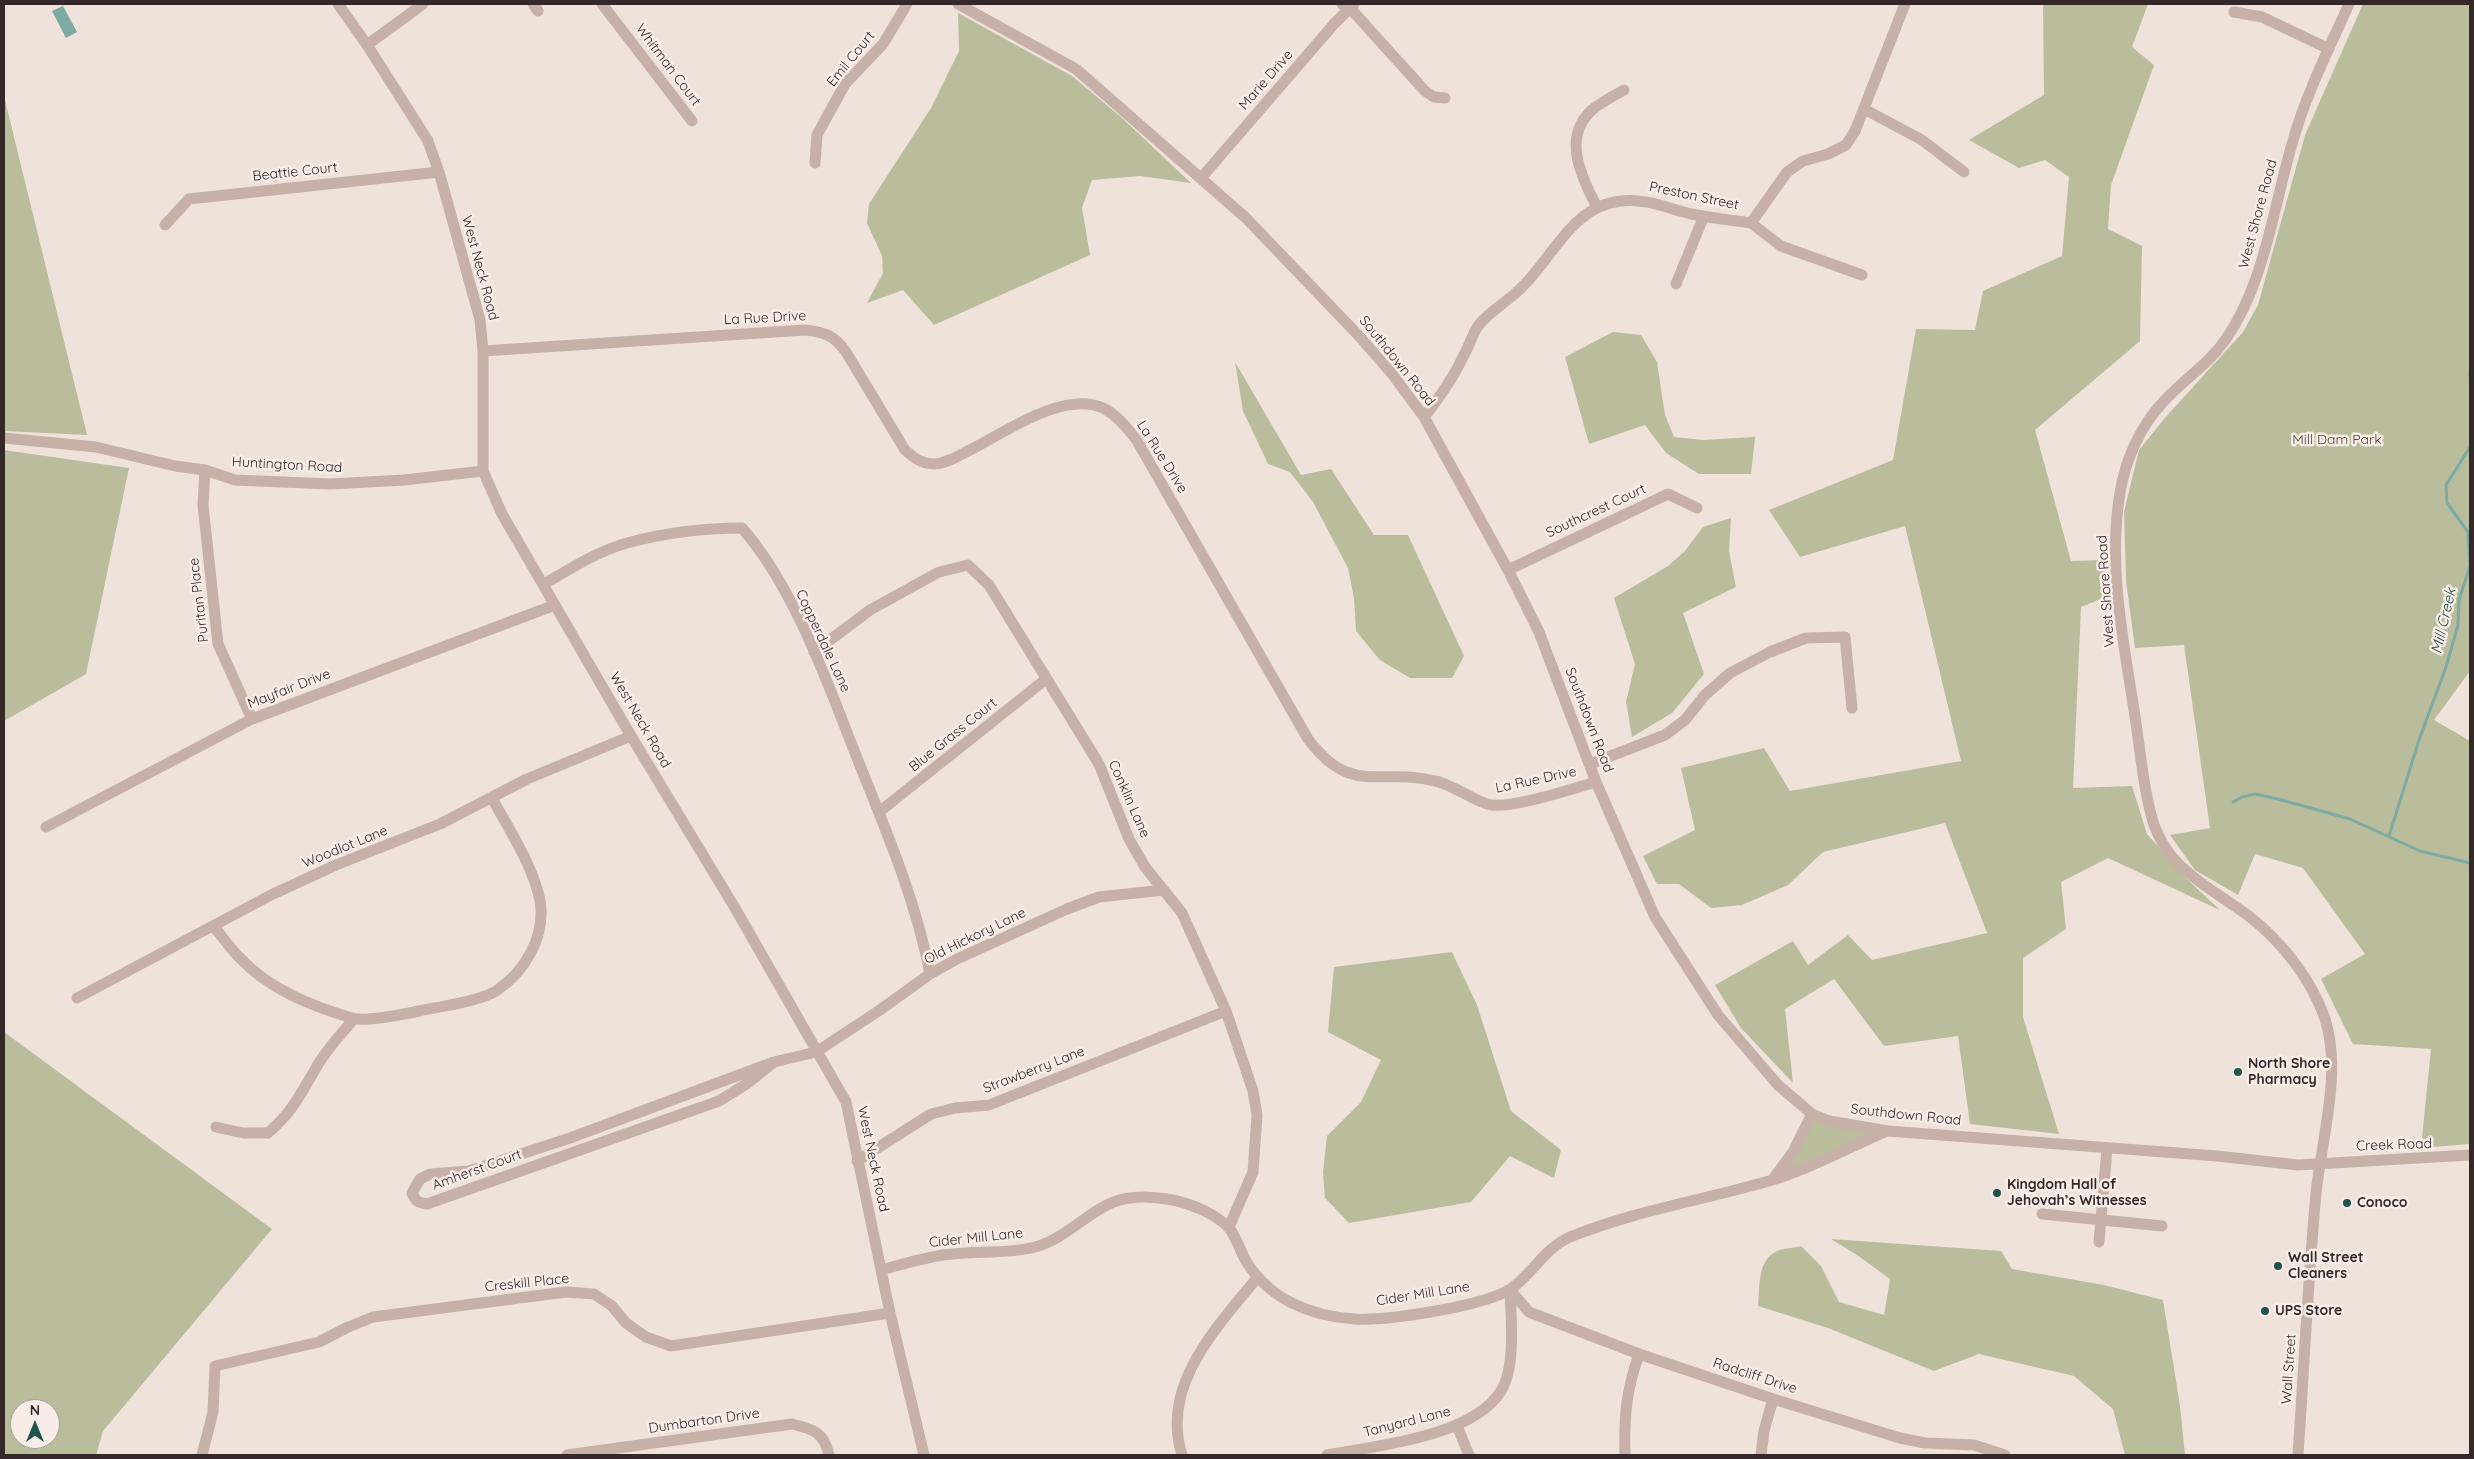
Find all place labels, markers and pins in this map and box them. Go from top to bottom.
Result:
place label: North Shore Pharmacy [2248,1056,2330,1088]
marker: North Shore Pharmacy [2232,1066,2244,1078]
place label: Kingdom Hall of Jehovah’s Witnesses [2007,1177,2147,1210]
marker: Kingdom Hall of Jehovah’s Witnesses [1991,1187,2003,1199]
place label: Conoco [2357,1195,2408,1211]
marker: Conoco [2341,1197,2353,1209]
place label: Wall Street Cleaners [2288,1250,2363,1282]
marker: Wall Street Cleaners [2272,1260,2284,1272]
place label: UPS Store [2275,1303,2342,1319]
marker: UPS Store [2259,1305,2271,1317]

